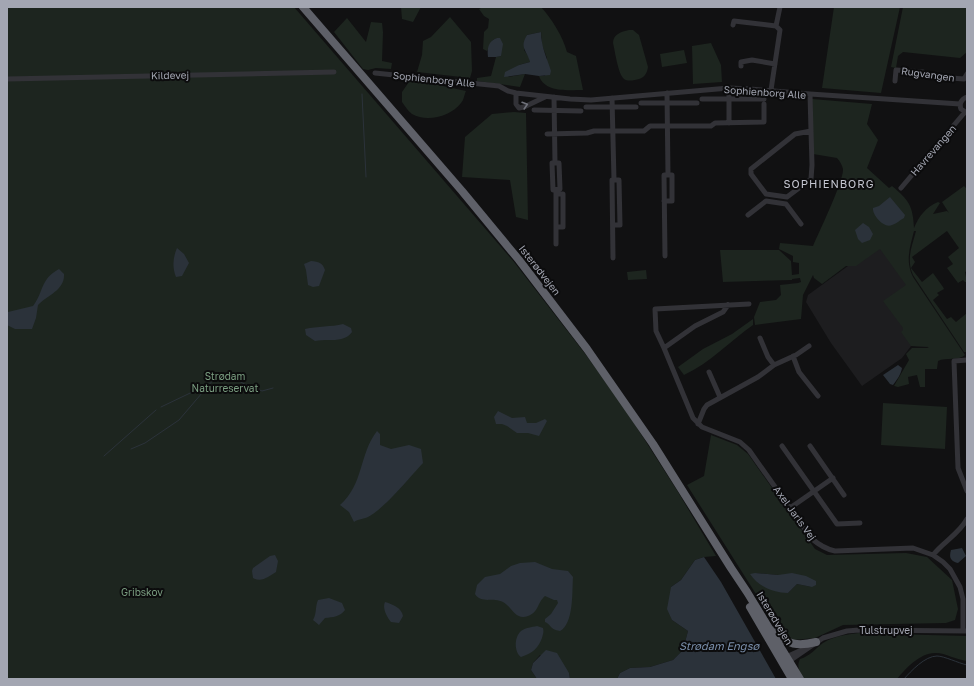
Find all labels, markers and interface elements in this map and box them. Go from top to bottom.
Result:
street label: Rugvangen [900,64,956,84]
street label: Kildevej [151,69,189,81]
street label: Sophienborg Alle [392,69,476,89]
street label: Sophienborg Alle [723,83,807,101]
one-way arrow [522,101,529,110]
street label: Havrevangen [908,122,958,178]
district label: SOPHIENBORG [784,177,874,190]
street label: Isterødvejen [517,243,563,297]
park label: Strødam Naturreservat [192,370,258,394]
street label: Axel Jarls Vej [771,483,819,543]
park label: Gribskov [121,586,163,598]
street label: Isterødvejen [754,589,796,647]
street label: Tulstrupvej [859,624,913,636]
water label: Strødam Engsø [679,639,760,653]

